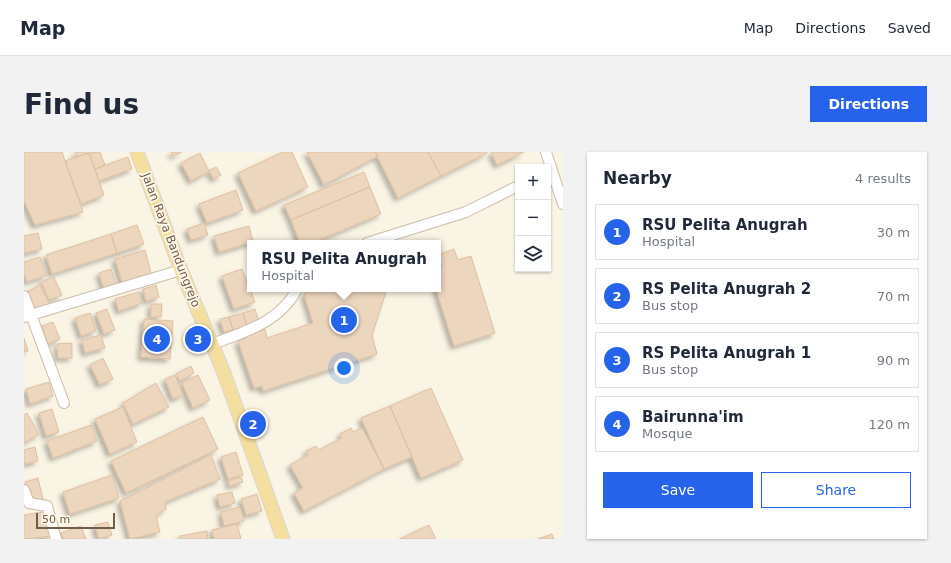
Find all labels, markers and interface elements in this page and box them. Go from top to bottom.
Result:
text: Map [20,17,65,39]
text: Map [744,20,773,36]
text: Directions [795,20,866,36]
text: Saved [888,20,931,36]
button: Directions [810,86,927,122]
text: Find us [24,88,139,121]
map controls [515,164,551,272]
button: + [515,164,551,200]
text: Nearby [603,168,672,188]
street label: Jalan Raya Bandungrejo [138,170,203,309]
text: 4 results [855,171,911,186]
button: − [515,200,551,236]
text: RSU Pelita Anugrah [642,216,808,234]
text: 1 [612,225,622,240]
text: 30 m [877,225,910,240]
text: Hospital [642,234,695,249]
button: layers [515,236,551,272]
popup [247,240,441,292]
text: RSU Pelita Anugrah [261,250,427,268]
text: Hospital [261,268,314,283]
text: RS Pelita Anugrah 2 [642,280,811,298]
text: 2 [612,289,622,304]
text: 70 m [877,289,910,304]
text: Bus stop [642,298,698,313]
pin: 1 [331,305,357,335]
pin: 4 [144,324,170,354]
pin: 3 [185,324,211,354]
text: RS Pelita Anugrah 1 [642,344,811,362]
text: 3 [612,353,622,368]
text: 90 m [877,353,910,368]
your location [334,358,354,378]
text: Bus stop [642,362,698,377]
text: Bairunna'im [642,408,744,426]
pin: 2 [240,409,266,439]
text: 4 [612,417,622,432]
text: 120 m [868,417,910,432]
text: Mosque [642,426,692,441]
button: Save [603,472,753,508]
button: Share [761,472,911,508]
scale bar [36,511,115,530]
text: 50 m [42,513,70,526]

